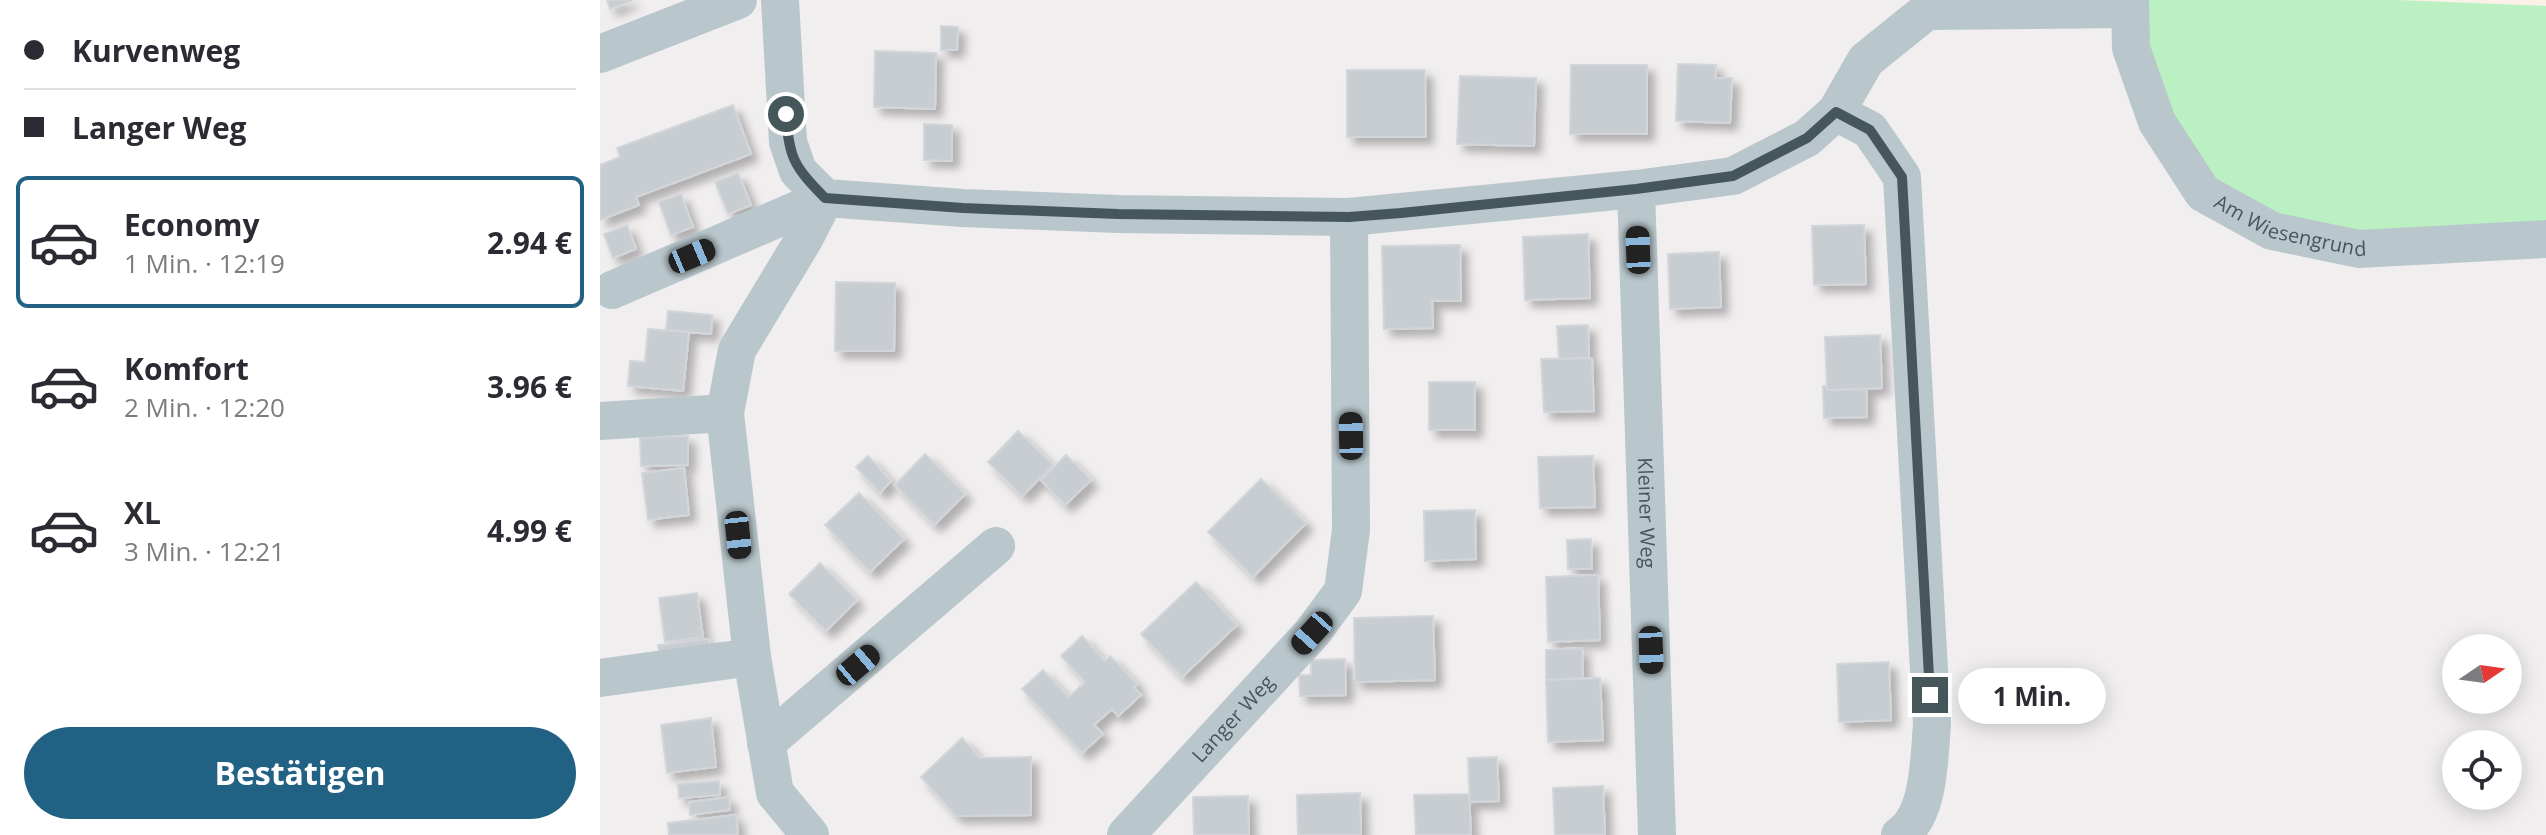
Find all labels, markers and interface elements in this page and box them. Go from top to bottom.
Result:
text: Kurvenweg [72,30,240,71]
route start [768,96,804,132]
text: Langer Weg [72,107,247,148]
street label: Am Wiesengrund [2210,188,2367,262]
text: Economy [124,204,260,245]
icon: car [28,206,100,278]
text: 2.94 € [487,222,572,263]
car [1625,226,1651,274]
car [665,236,719,276]
text: 1 Min. · 12:19 [124,245,285,281]
text: Komfort [124,348,249,389]
icon: car [28,350,100,422]
text: 3.96 € [487,366,572,407]
text: 2 Min. · 12:20 [124,389,285,425]
car [1339,412,1363,460]
street label: Kleiner Weg [1632,457,1662,569]
text: XL [124,492,161,533]
icon: car [28,494,100,566]
text: 4.99 € [487,510,572,551]
car [724,510,752,560]
text: 3 Min. · 12:21 [124,533,285,569]
car [1287,607,1337,659]
car [1638,626,1664,674]
north arrow [2442,634,2522,714]
map controls [2442,634,2522,810]
car [832,640,884,690]
callout: 1 Min. [1958,667,2106,723]
street label: Langer Weg [1186,669,1280,768]
route end [1912,677,1948,713]
text: 1 Min. [1993,678,2071,714]
button: Bestätigen [24,727,576,819]
button: locate [2442,730,2522,810]

